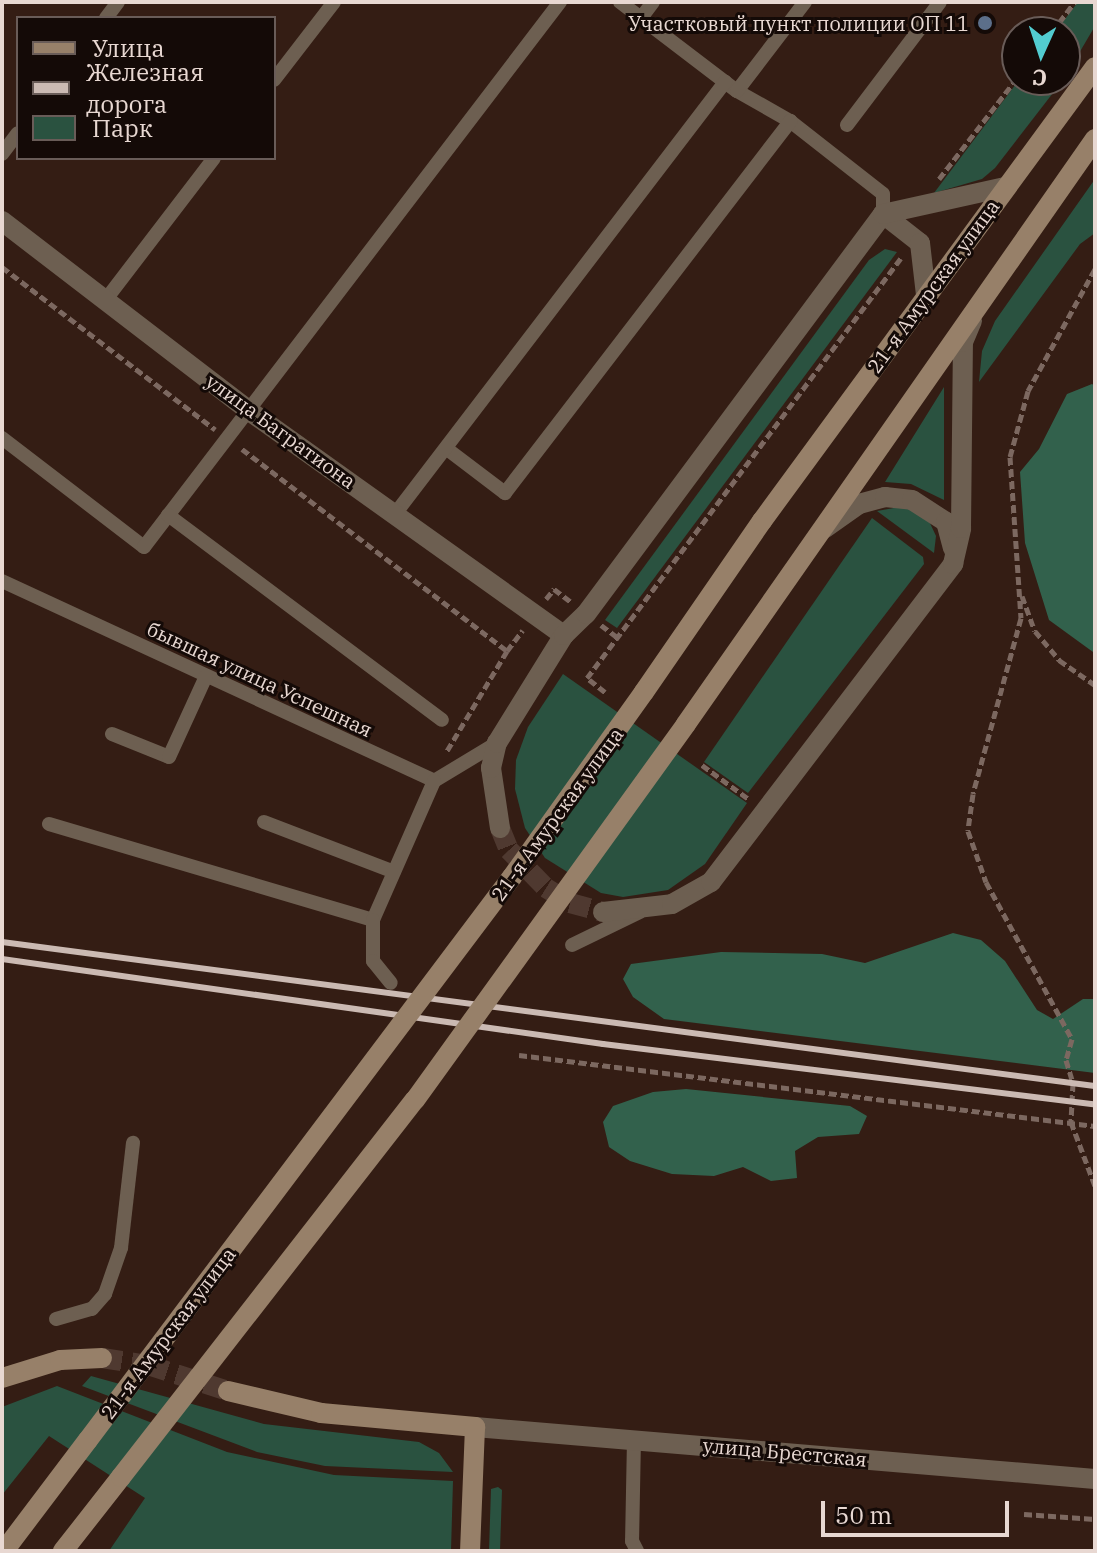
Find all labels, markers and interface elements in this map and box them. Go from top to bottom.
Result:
place label: Участковый пункт полиции ОП 11 [628,11,969,35]
marker: Участковый пункт полиции ОП 11 [976,14,994,32]
legend [16,16,276,160]
north arrow [1001,16,1081,96]
text: Улица [92,32,165,64]
text: Железная дорога [86,56,204,120]
text: С [1032,64,1048,93]
text: Парк [92,112,153,144]
street label: 21-я Амурская улица [862,195,1004,377]
street label: улица Багратиона [201,369,361,493]
street label: бывшая улица Успешная [144,616,376,742]
street label: 21-я Амурская улица [486,723,628,905]
street label: 21-я Амурская улица [96,1243,240,1423]
street label: улица Брестская [702,1433,868,1471]
scale bar [825,1485,1013,1535]
text: 50 m [835,1499,892,1531]

